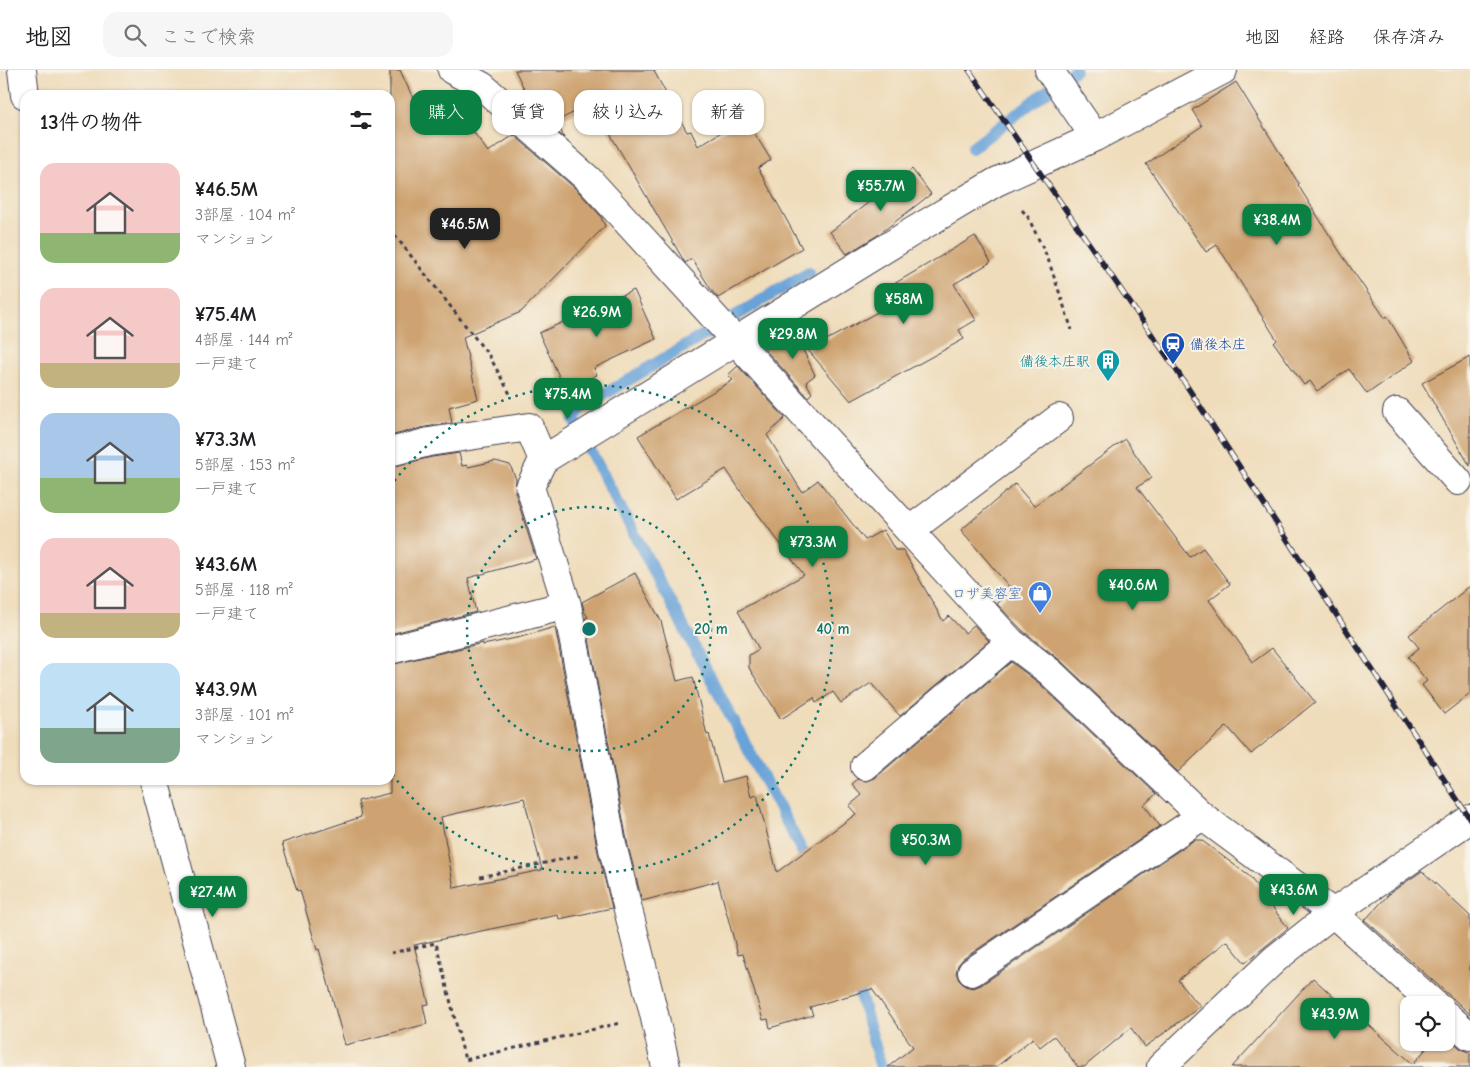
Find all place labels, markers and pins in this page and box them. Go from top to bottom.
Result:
pin: ¥55.7M [840,170,922,212]
pin: ¥38.4M [1236,204,1318,246]
pin: ¥46.5M [424,208,506,250]
pin: ¥58M [874,282,934,325]
pin: ¥26.9M [556,296,638,338]
pin: ¥29.8M [752,318,834,360]
station icon: 備後本庄 [1160,331,1186,365]
place label: 備後本庄 [1190,336,1246,353]
building icon: 備後本庄駅 [1095,348,1121,382]
place label: 備後本庄駅 [1020,353,1090,370]
pin: ¥75.4M [527,378,609,420]
pin: ¥73.3M [772,526,854,568]
pin: ¥40.6M [1092,568,1174,611]
shop icon: ロザ美容室 [1027,580,1053,614]
place label: ロザ美容室 [952,585,1022,602]
centre of rings [580,620,598,638]
pin: ¥50.3M [885,824,967,866]
pin: ¥43.6M [1253,874,1335,916]
pin: ¥27.4M [172,876,254,918]
pin: ¥43.9M [1294,998,1376,1040]

